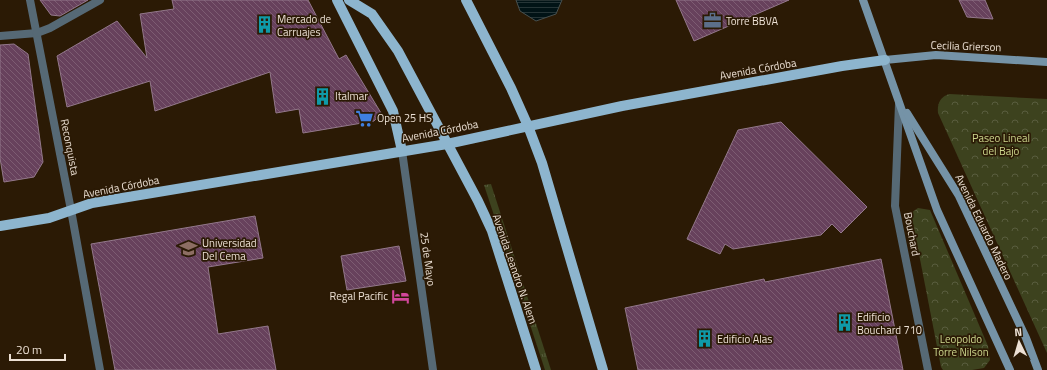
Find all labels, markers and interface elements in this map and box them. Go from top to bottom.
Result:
place label: Mercado de Carruajes [277,11,332,40]
office icon: Torre BBVA [703,11,723,31]
place label: Torre BBVA [726,13,779,29]
building icon: Mercado de Carruajes [254,15,274,35]
street label: Cecilia Grierson [930,37,1002,55]
street label: Avenida Córdoba [718,54,798,84]
building icon: Italmar [312,86,332,106]
place label: Italmar [335,88,368,104]
supermarket icon: Open 25 HS [354,108,374,128]
place label: Open 25 HS [377,110,432,126]
street label: Avenida Córdoba [400,116,480,146]
street label: Reconquista [57,117,83,177]
park label: Paseo Lineal del Bajo [972,130,1030,159]
street label: Avenida Córdoba [81,172,161,202]
street label: Avenida Eduardo Madero [951,172,1017,283]
street label: Bouchard [900,211,924,257]
street label: Avenida Leandro N. Alem [489,212,541,326]
street label: 25 de Mayo [416,231,440,287]
place label: Universidad Del Cema [202,235,257,264]
school or university icon: Universidad Del Cema [179,239,199,259]
hotel icon: Regal Pacific [391,286,411,306]
place label: Regal Pacific [330,288,388,304]
place label: Edificio Bouchard 710 [857,309,922,338]
building icon: Edificio Bouchard 710 [834,313,854,333]
north arrow [999,322,1039,362]
text: N [1014,324,1023,340]
building icon: Edificio Alas [694,329,714,349]
place label: Edificio Alas [717,331,772,347]
park label: Leopoldo Torre Nilson [933,331,989,360]
scale bar [10,336,65,362]
text: 20 m [16,340,42,359]

